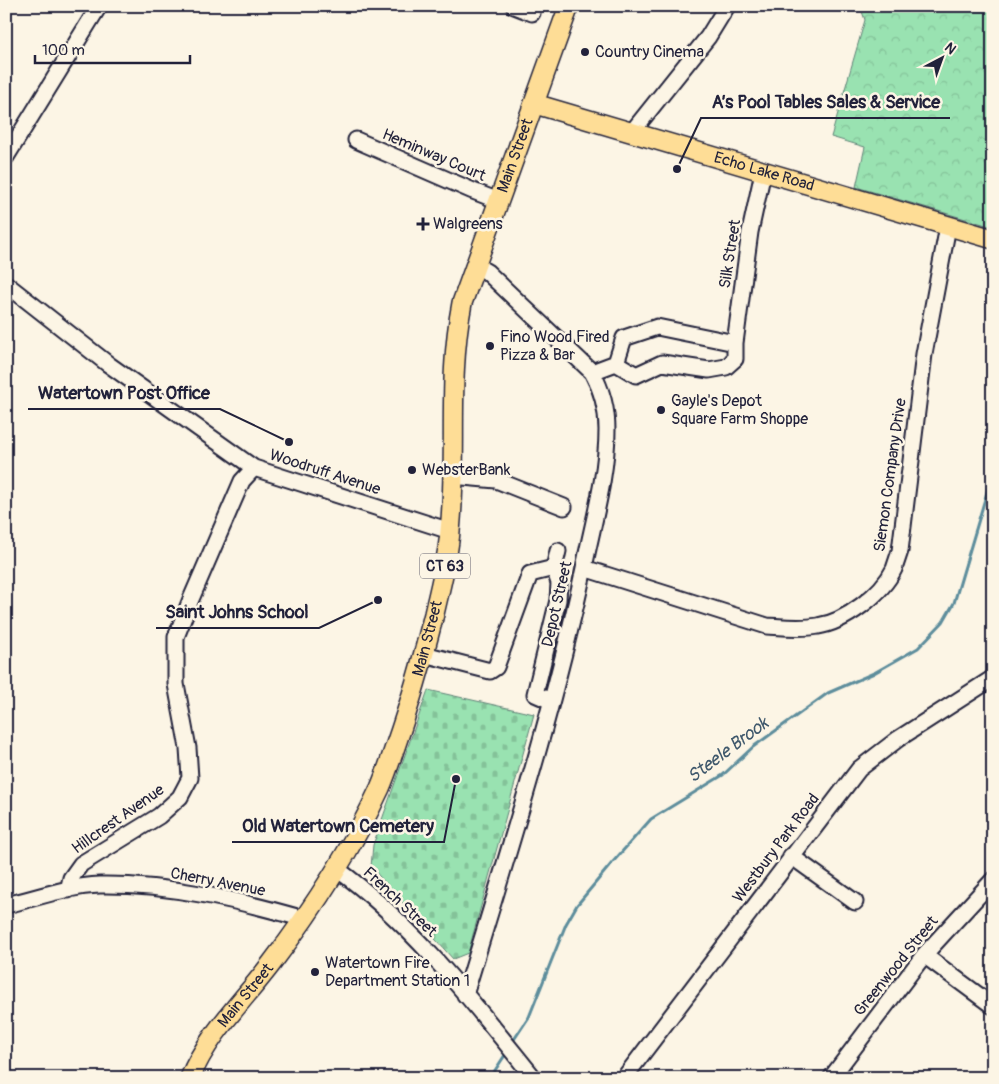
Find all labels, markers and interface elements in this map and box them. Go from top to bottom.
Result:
scale bar [35,32,190,64]
north arrow [916,32,966,82]
text: N [941,39,959,58]
text: 100 m [42,41,85,60]
place label: Country Cinema [595,42,704,62]
marker: Country Cinema [579,46,591,58]
callout: A’s Pool Tables Sales & Service [701,85,950,118]
text: A’s Pool Tables Sales & Service [712,91,941,114]
street label: Main Street [493,115,538,196]
street label: Heminway Court [379,124,489,186]
street label: Echo Lake Road [712,147,817,196]
place label: Walgreens [433,214,503,234]
marker: Walgreens [417,218,429,230]
street label: Silk Street [715,218,745,290]
place label: Fino Wood Fired Pizza & Bar [500,327,610,365]
marker: Fino Wood Fired Pizza & Bar [484,340,496,352]
callout: Watertown Post Office [28,376,220,409]
text: Watertown Post Office [38,382,211,405]
place label: Gayle's Depot Square Farm Shoppe [671,391,808,429]
street label: Siemon Company Drive [869,397,911,553]
marker: Gayle's Depot Square Farm Shoppe [655,404,667,416]
street label: Woodruff Avenue [267,445,383,499]
place label: WebsterBank [422,460,511,480]
marker: WebsterBank [406,464,418,476]
road number: CT 63 [420,554,470,578]
street label: Depot Street [537,559,577,649]
callout: Saint Johns School [156,595,319,628]
street label: Main Street [408,598,447,679]
text: Saint Johns School [165,601,309,624]
water label: Steele Brook [683,711,774,788]
street label: Hillcrest Avenue [68,780,168,858]
street label: Westbury Park Road [728,789,824,907]
callout: Old Watertown Cemetery [232,809,444,842]
text: Old Watertown Cemetery [242,815,434,838]
street label: Cherry Avenue [169,863,267,901]
street label: French Street [359,863,442,942]
street label: Greenwood Street [849,911,943,1020]
place label: Watertown Fire Department Station 1 [325,953,470,991]
street label: Main Street [213,959,278,1032]
marker: Watertown Fire Department Station 1 [309,966,321,978]

